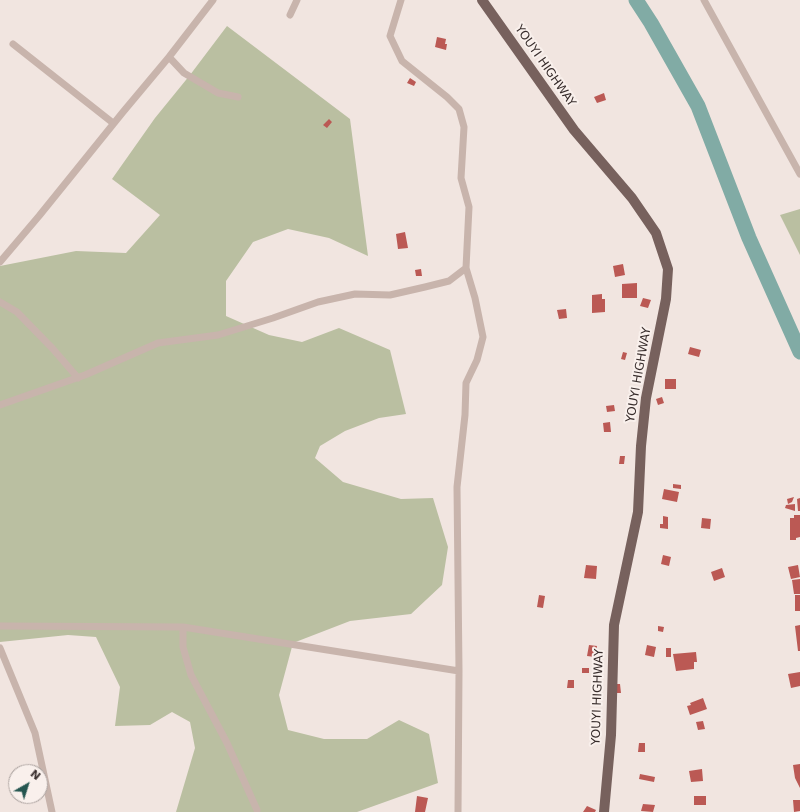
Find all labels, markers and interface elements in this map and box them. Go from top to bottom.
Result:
street label: YOUYI HIGHWAY [511,22,579,110]
street label: YOUYI HIGHWAY [624,326,654,424]
street label: YOUYI HIGHWAY [589,649,607,745]
north arrow [8,764,48,804]
text: N [28,767,43,783]

